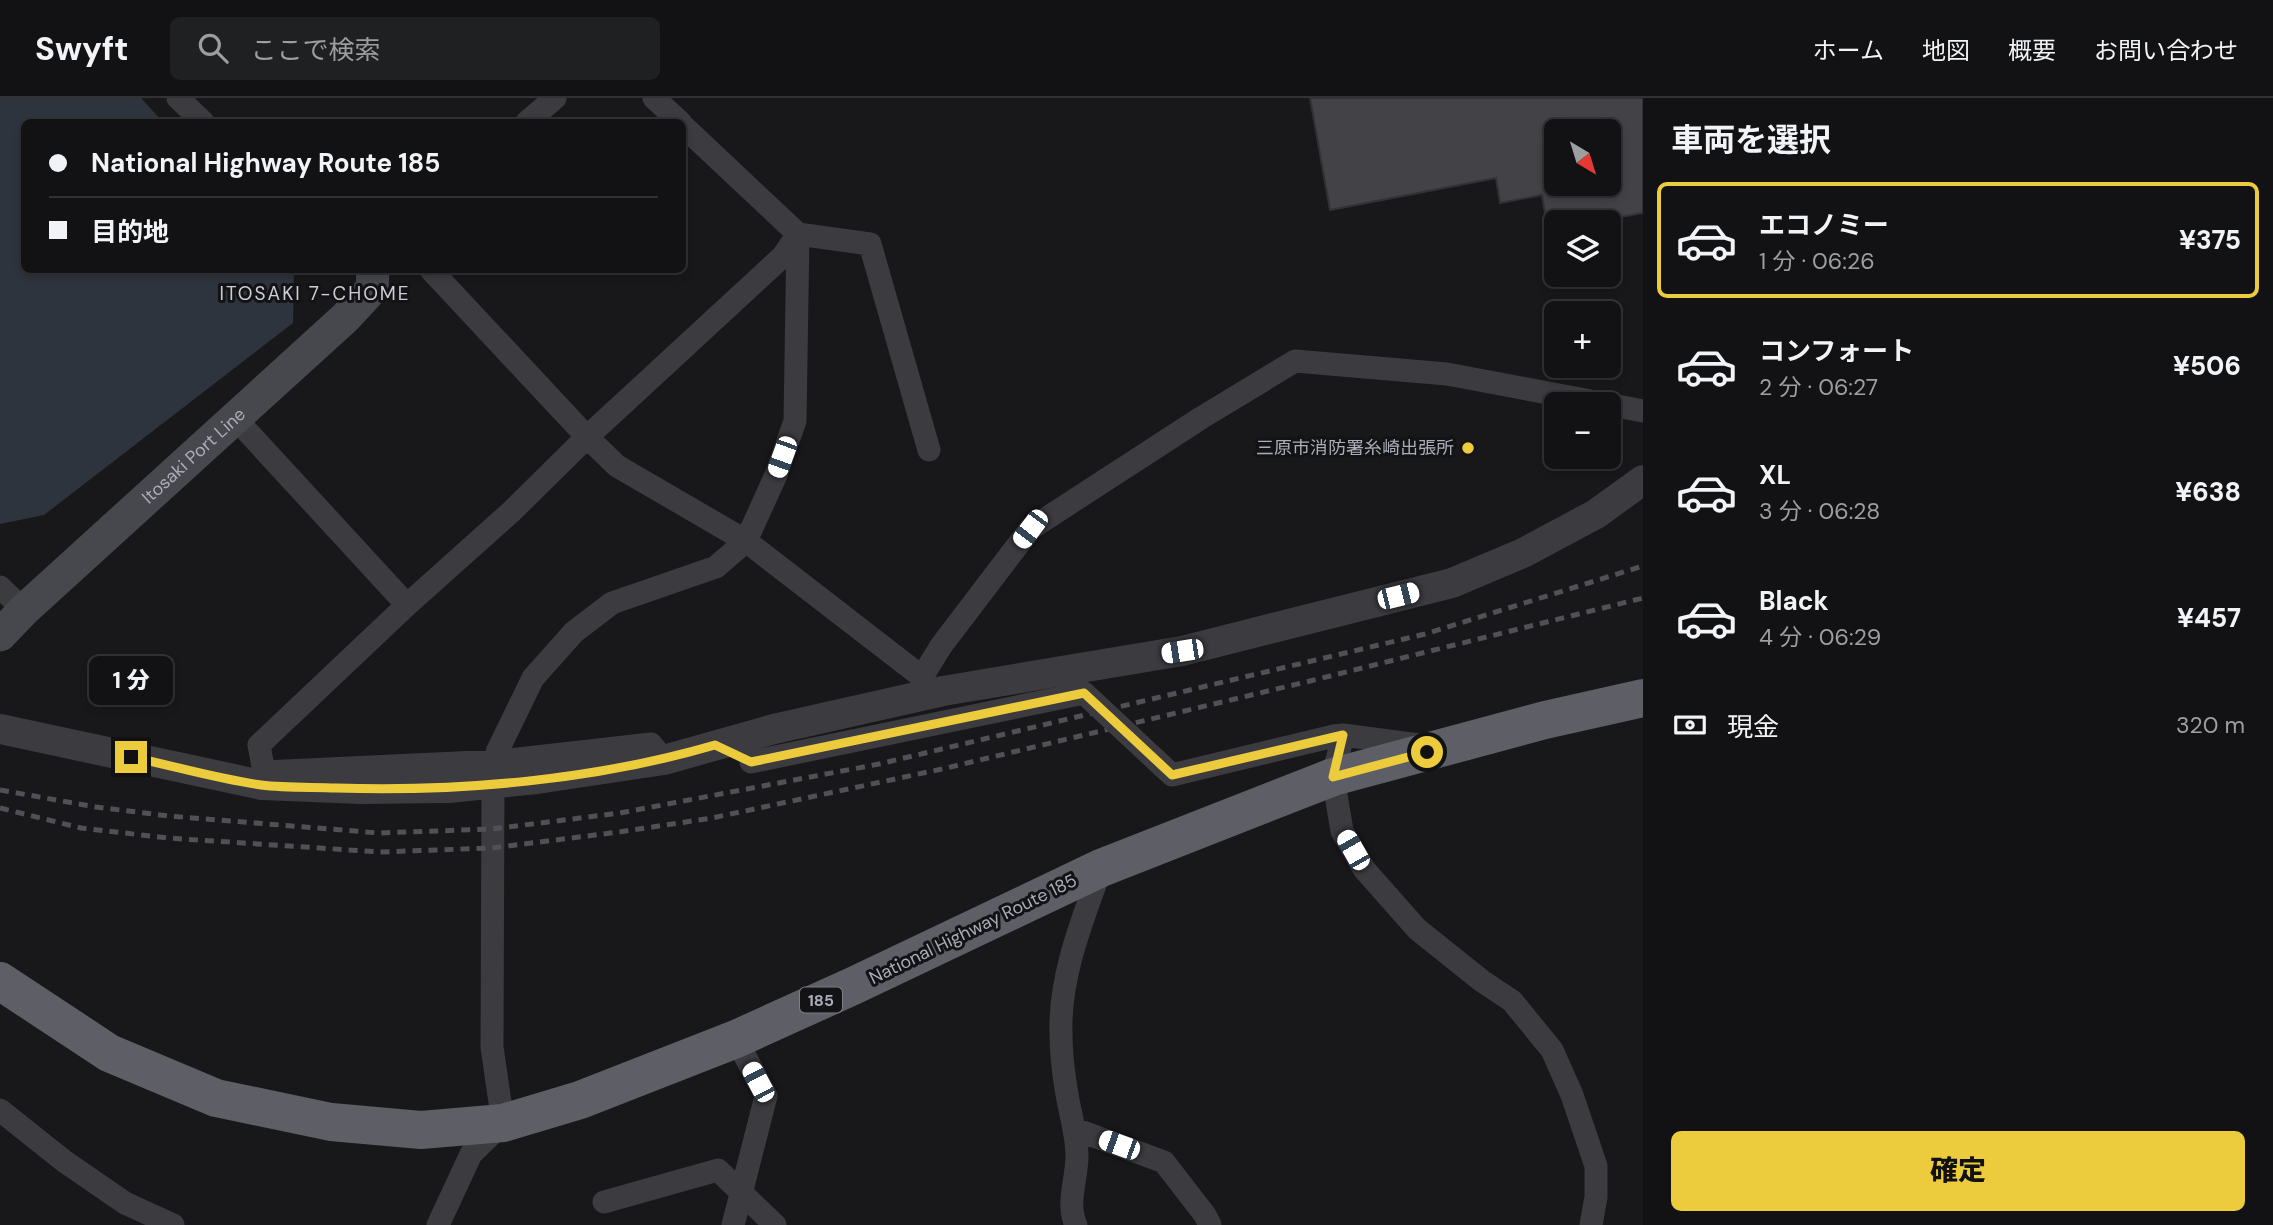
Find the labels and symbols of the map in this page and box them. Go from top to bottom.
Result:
north arrow [1544,119,1620,196]
district label: ITOSAKI 7-CHOME [219,281,411,306]
street label: Itosaki Port Line [137,402,251,509]
car [765,434,800,480]
place label: 三原市消防署糸崎出張所 [1256,436,1454,460]
marker: 三原市消防署糸崎出張所 [1460,440,1476,456]
car [1009,506,1052,552]
car [1376,581,1421,611]
car [1160,637,1205,665]
callout: 1 分 [89,656,173,704]
route start [1411,736,1443,768]
route end [115,741,147,773]
car [1334,827,1373,873]
street label: National Highway Route 185 [865,868,1081,990]
road number: 185 [800,988,842,1012]
car [739,1059,778,1105]
car [1096,1128,1143,1162]

